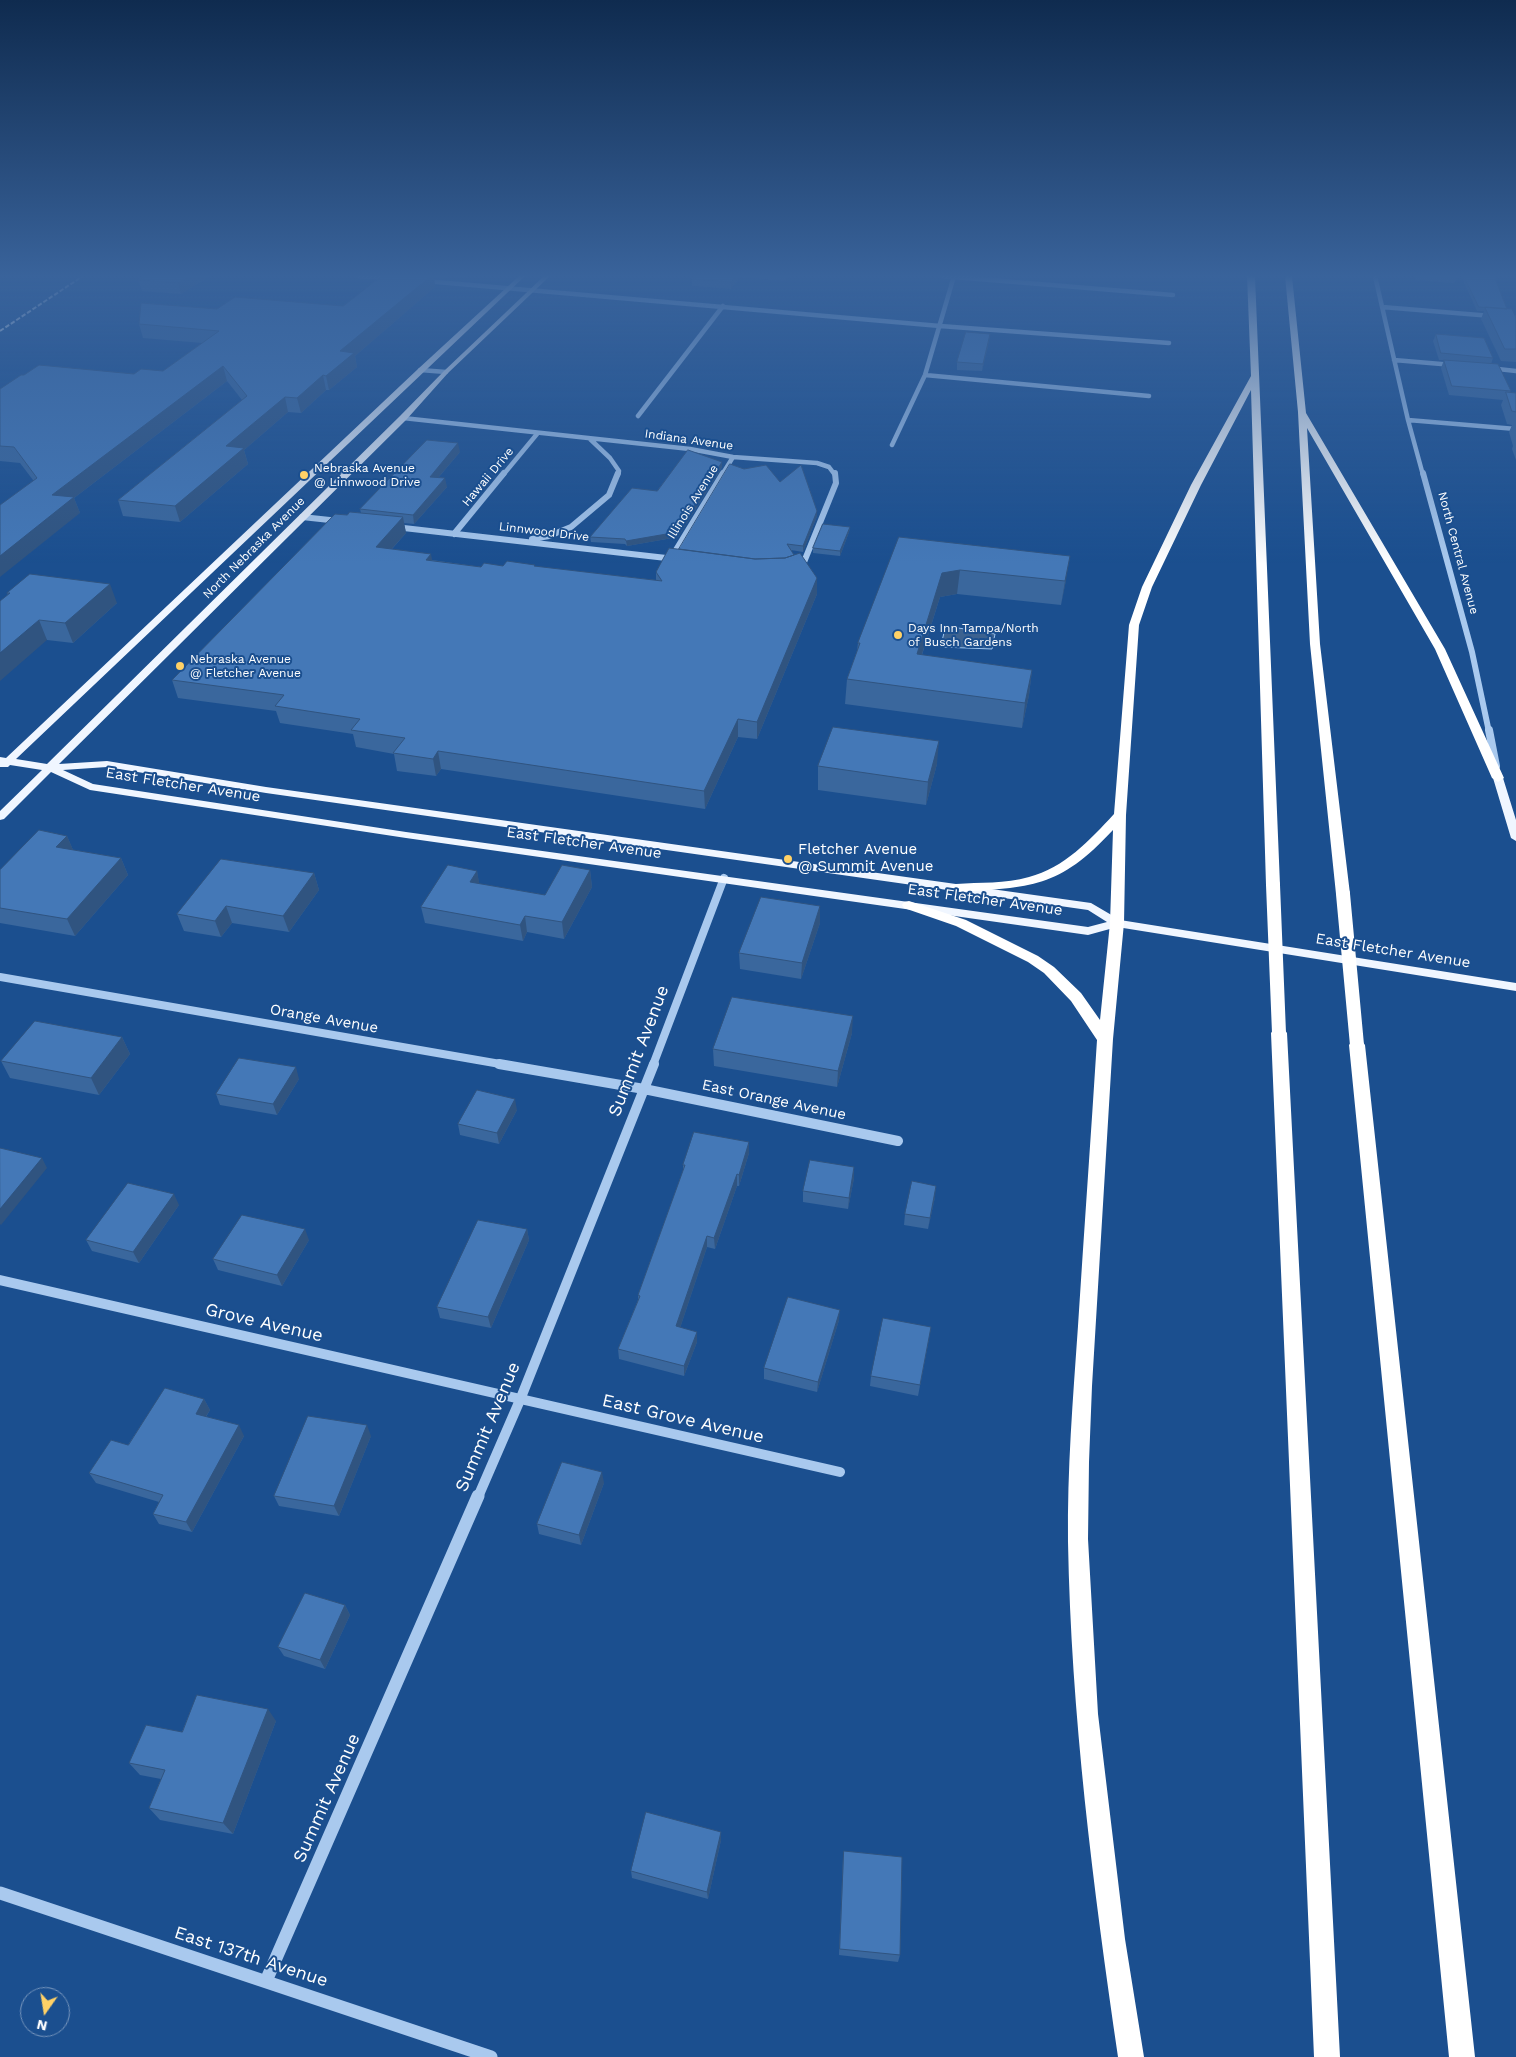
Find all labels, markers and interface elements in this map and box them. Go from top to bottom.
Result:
street label: Indiana Avenue [644,427,734,453]
street label: Hawaii Drive [459,445,517,509]
place label: Nebraska Avenue @ Linnwood Drive [314,461,420,489]
street label: Illinois Avenue [664,462,722,542]
marker: Nebraska Avenue @ Linnwood Drive [298,469,310,481]
street label: North Central Avenue [1435,490,1481,616]
street label: North Nebraska Avenue [200,494,308,602]
street label: Linnwood Drive [498,519,590,545]
place label: Days Inn Tampa/North of Busch Gardens [908,621,1039,649]
marker: Days Inn Tampa/North of Busch Gardens [892,629,904,641]
place label: Nebraska Avenue @ Fletcher Avenue [190,652,301,680]
marker: Nebraska Avenue @ Fletcher Avenue [174,660,186,672]
street label: East Fletcher Avenue [104,764,262,806]
street label: East Fletcher Avenue [505,823,663,863]
place label: Fletcher Avenue @ Summit Avenue [798,841,933,876]
marker: Fletcher Avenue @ Summit Avenue [782,853,794,865]
street label: East Fletcher Avenue [906,880,1064,920]
street label: East Fletcher Avenue [1314,930,1472,972]
street label: Summit Avenue [604,982,674,1120]
street label: Orange Avenue [268,1001,380,1037]
street label: East Orange Avenue [700,1076,848,1124]
street label: Grove Avenue [203,1299,325,1347]
street label: Summit Avenue [451,1359,525,1495]
street label: East Grove Avenue [600,1390,766,1448]
street label: Summit Avenue [289,1730,365,1866]
street label: East 137th Avenue [171,1922,331,1992]
north arrow [20,1987,70,2037]
text: N [35,2017,49,2035]

